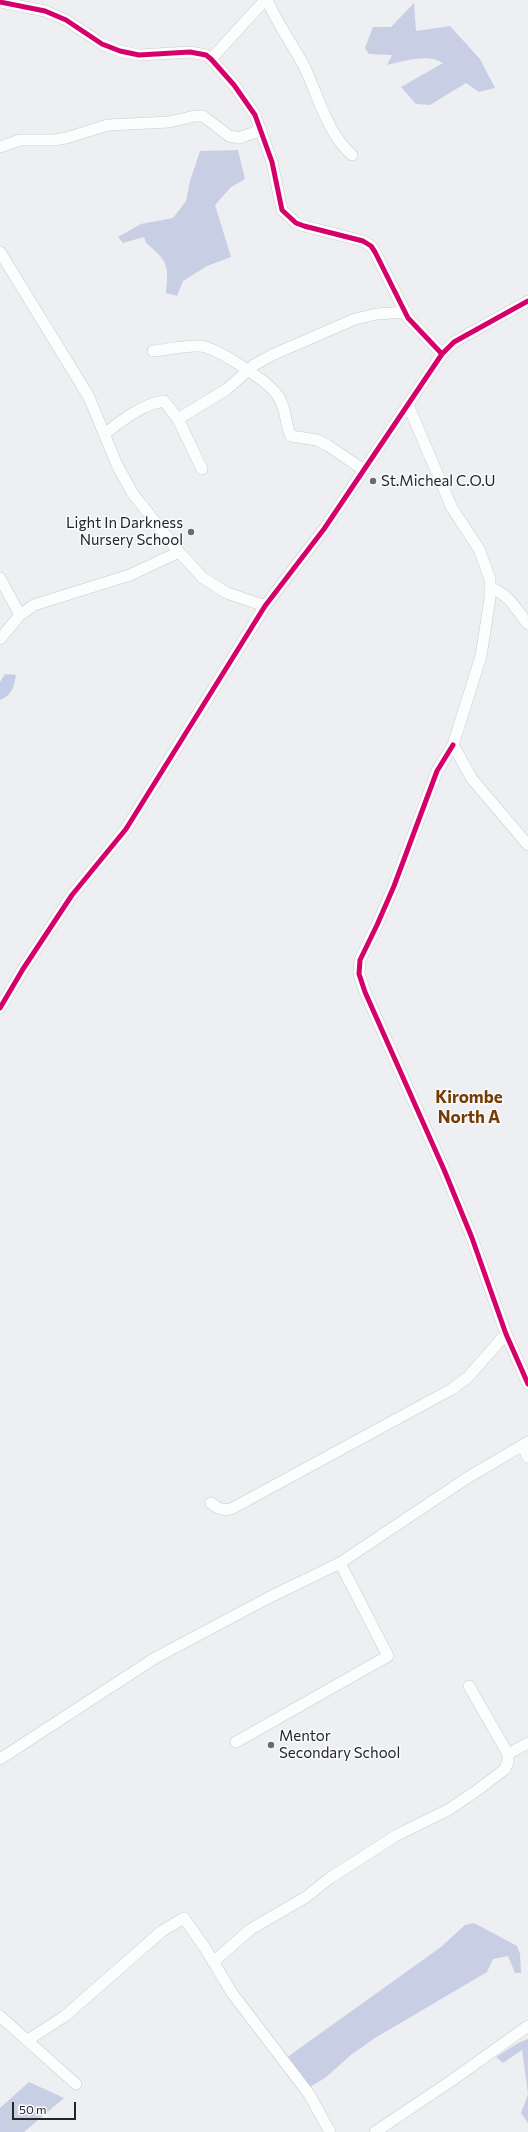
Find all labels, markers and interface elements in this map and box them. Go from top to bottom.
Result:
place label: St.Micheal C.O.U [381,472,495,490]
marker: St.Micheal C.O.U [368,476,378,486]
place label: Light In Darkness Nursery School [66,514,183,549]
marker: Light In Darkness Nursery School [186,527,196,537]
district label: Kirombe North A [435,1087,503,1127]
place label: Mentor Secondary School [279,1727,400,1762]
marker: Mentor Secondary School [266,1740,276,1750]
scale bar [14,2094,78,2120]
text: 50 m [19,2102,47,2116]

